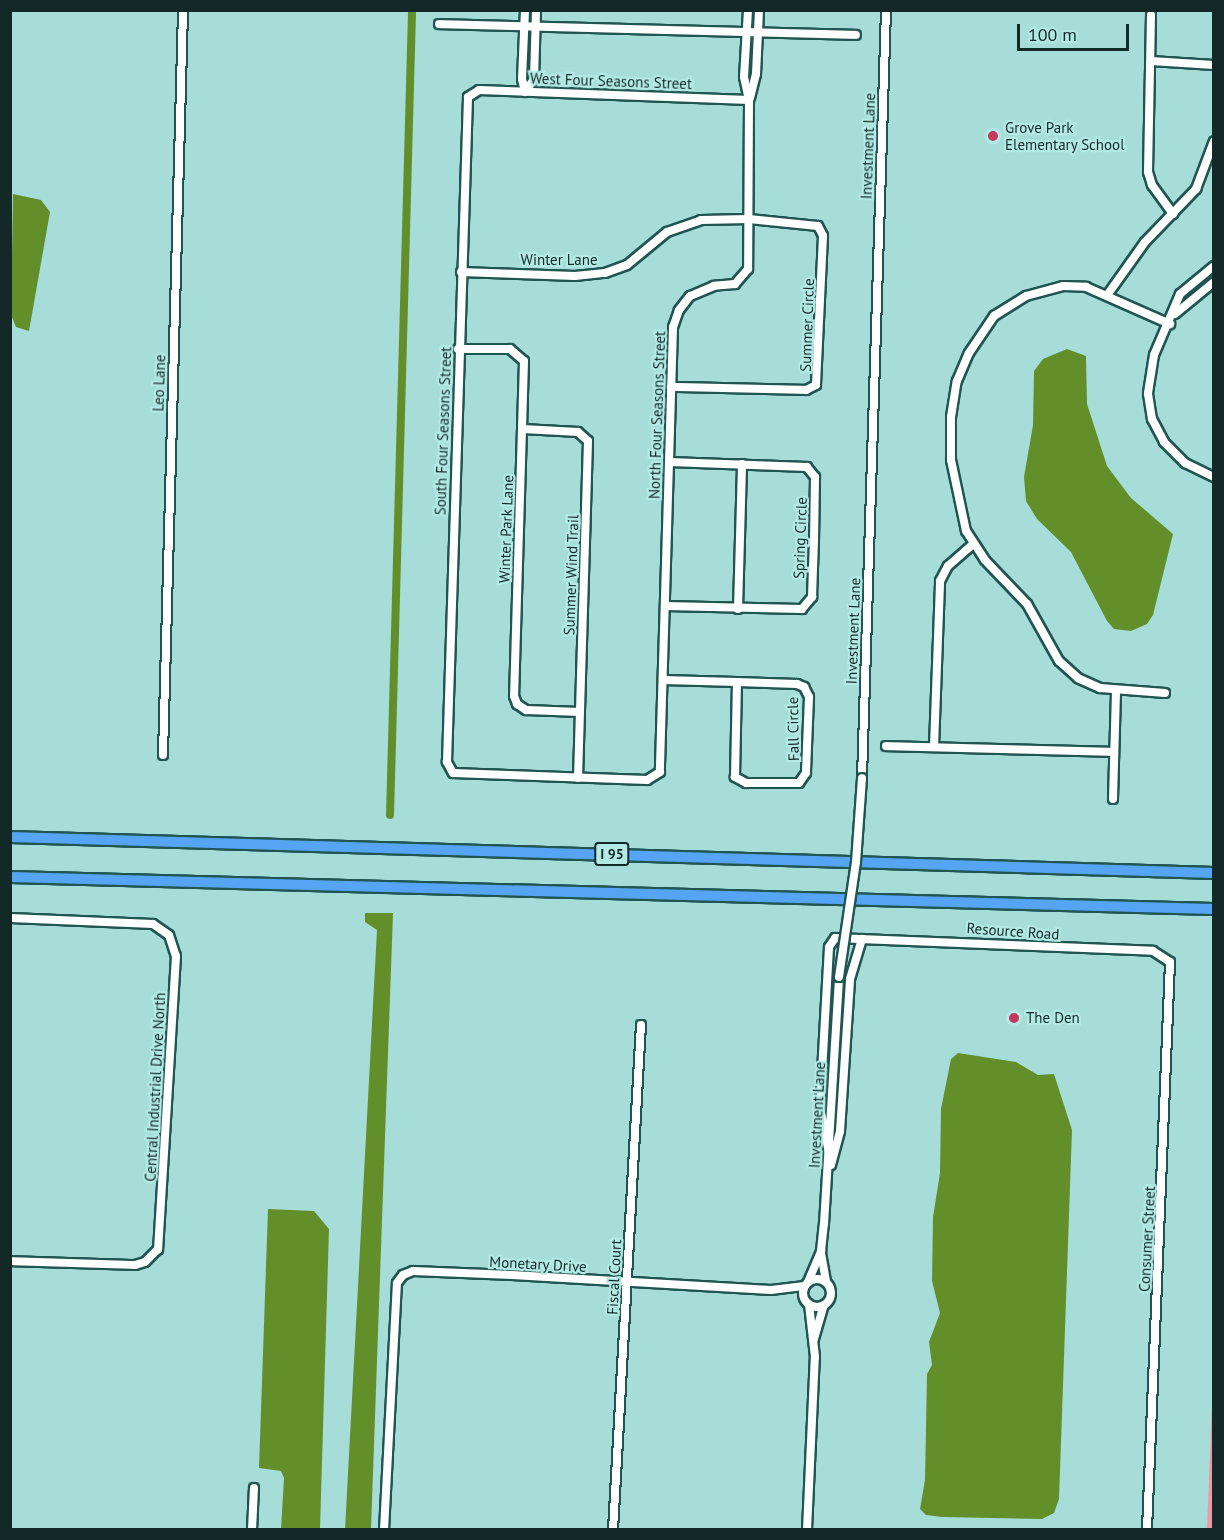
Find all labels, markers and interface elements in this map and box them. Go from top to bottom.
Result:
scale bar [1020,12,1132,50]
text: 100 m [1028,23,1077,46]
street label: West Four Seasons Street [530,69,692,93]
street label: Investment Lane [857,92,879,200]
place label: Grove Park Elementary School [1005,118,1125,153]
marker: Grove Park Elementary School [986,129,1000,143]
street label: Winter Lane [520,251,598,269]
street label: Summer Circle [796,278,818,372]
street label: North Four Seasons Street [645,331,669,499]
street label: South Four Seasons Street [431,346,455,516]
street label: Leo Lane [149,354,169,412]
street label: Winter Park Lane [495,474,517,584]
street label: Spring Circle [790,497,810,579]
street label: Summer Wind Trail [560,514,582,636]
street label: Investment Lane [842,577,864,685]
street label: Fall Circle [783,697,803,761]
road number: I 95 [594,843,630,865]
street label: Resource Road [966,919,1060,943]
street label: Central Industrial Drive North [141,992,169,1182]
place label: The Den [1026,1009,1080,1027]
marker: The Den [1007,1011,1021,1025]
street label: Investment Lane [805,1061,829,1169]
street label: Consumer Street [1135,1186,1159,1292]
street label: Fiscal Court [603,1239,625,1315]
street label: Monetary Drive [489,1252,587,1276]

